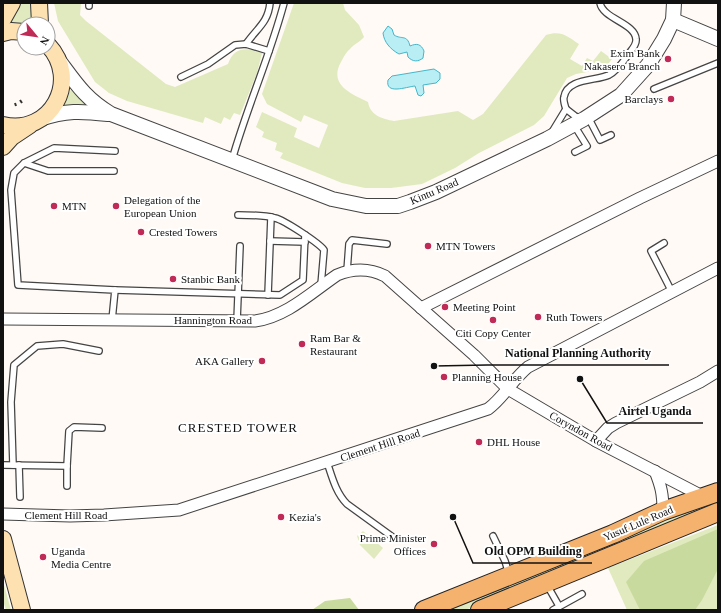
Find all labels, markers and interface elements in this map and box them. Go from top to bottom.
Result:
north arrow [16,16,56,56]
text: N [38,34,52,47]
place label: Exim Bank Nakasero Branch [584,47,660,72]
marker: Exim Bank Nakasero Branch [663,54,673,64]
place label: Barclays [625,93,663,105]
marker: Barclays [666,94,676,104]
street label: Kintu Road [408,175,460,206]
place label: Delegation of the European Union [124,194,200,219]
place label: MTN [62,200,87,212]
marker: MTN [49,201,59,211]
marker: Delegation of the European Union [111,201,121,211]
place label: Crested Towers [149,226,217,238]
marker: Crested Towers [136,227,146,237]
place label: MTN Towers [436,240,495,252]
marker: MTN Towers [423,241,433,251]
place label: Stanbic Bank [181,273,240,285]
marker: Stanbic Bank [168,274,178,284]
place label: Meeting Point [453,301,516,313]
marker: Meeting Point [440,302,450,312]
place label: Ruth Towers [546,311,602,323]
marker: Ruth Towers [533,312,543,322]
street label: Hannington Road [174,314,252,326]
marker: Citi Copy Center [488,315,498,325]
place label: Citi Copy Center [455,327,531,339]
place label: Ram Bar & Restaurant [310,332,361,357]
marker: Ram Bar & Restaurant [297,339,307,349]
callout: National Planning Authority [487,341,669,365]
text: National Planning Authority [505,346,651,360]
place label: AKA Gallery [195,355,254,367]
marker: AKA Gallery [257,356,267,366]
place label: Planning House [452,371,522,383]
marker: Planning House [439,372,449,382]
callout: Airtel Uganda [607,399,703,423]
text: Airtel Uganda [619,404,692,418]
street label: Coryndon Road [547,409,615,453]
district label: CRESTED TOWER [178,420,298,435]
street label: Clement Hill Road [339,426,422,464]
place label: DHL House [487,436,540,448]
marker: DHL House [474,437,484,447]
street label: Yusuf Lule Road [601,503,675,543]
street label: Clement Hill Road [24,509,108,521]
place label: Kezia's [289,511,321,523]
marker: Kezia's [276,512,286,522]
place label: Prime Minister Offices [360,532,426,557]
marker: Prime Minister Offices [429,539,439,549]
callout: Old OPM Building [473,539,592,563]
text: Old OPM Building [484,544,582,558]
place label: Uganda Media Centre [51,545,111,570]
marker: Uganda Media Centre [38,552,48,562]

